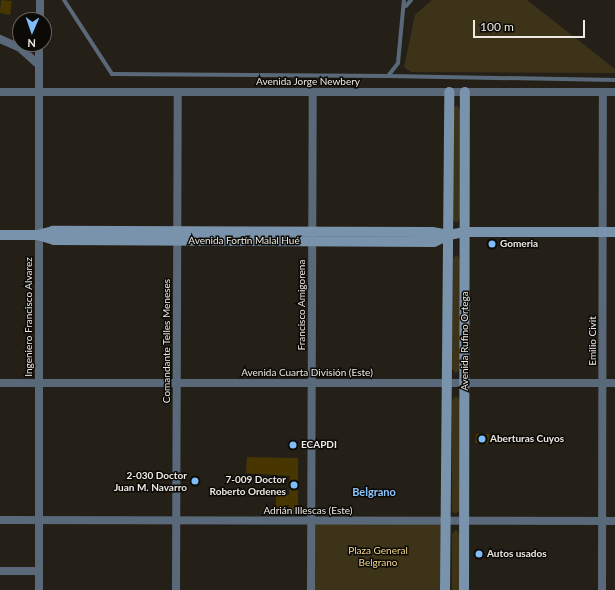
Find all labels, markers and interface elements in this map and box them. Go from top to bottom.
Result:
north arrow [12,12,52,52]
scale bar [475,12,587,38]
text: 100 m [480,19,514,34]
text: N [27,37,36,50]
street label: Avenida Jorge Newbery [256,76,360,88]
street label: Avenida Fortín Malal Hué [188,235,300,247]
place label: Gomeria [500,238,538,250]
marker: Gomeria [487,239,497,249]
street label: Ingeniero Francisco Alvarez [23,257,35,377]
street label: Francisco Amigorena [296,259,308,351]
street label: Comandante Telles Meneses [161,279,173,403]
street label: Avenida Rufino Ortega [459,291,471,391]
street label: Emilio Civit [587,316,599,366]
street label: Avenida Cuarta División (Este) [241,367,373,379]
place label: Aberturas Cuyos [490,433,564,445]
marker: Aberturas Cuyos [477,434,487,444]
place label: ECAPDI [301,439,337,451]
marker: ECAPDI [288,440,298,450]
place label: 2-030 Doctor Juan M. Navarro [114,469,187,492]
place label: 7-009 Doctor Roberto Ordenes [210,473,286,496]
marker: 2-030 Doctor Juan M. Navarro [190,476,200,486]
marker: 7-009 Doctor Roberto Ordenes [289,480,299,490]
district label: Belgrano [352,485,396,499]
street label: Adrián Illescas (Este) [263,505,353,517]
park label: Plaza General Belgrano [348,544,408,568]
place label: Autos usados [487,548,547,560]
marker: Autos usados [474,549,484,559]

